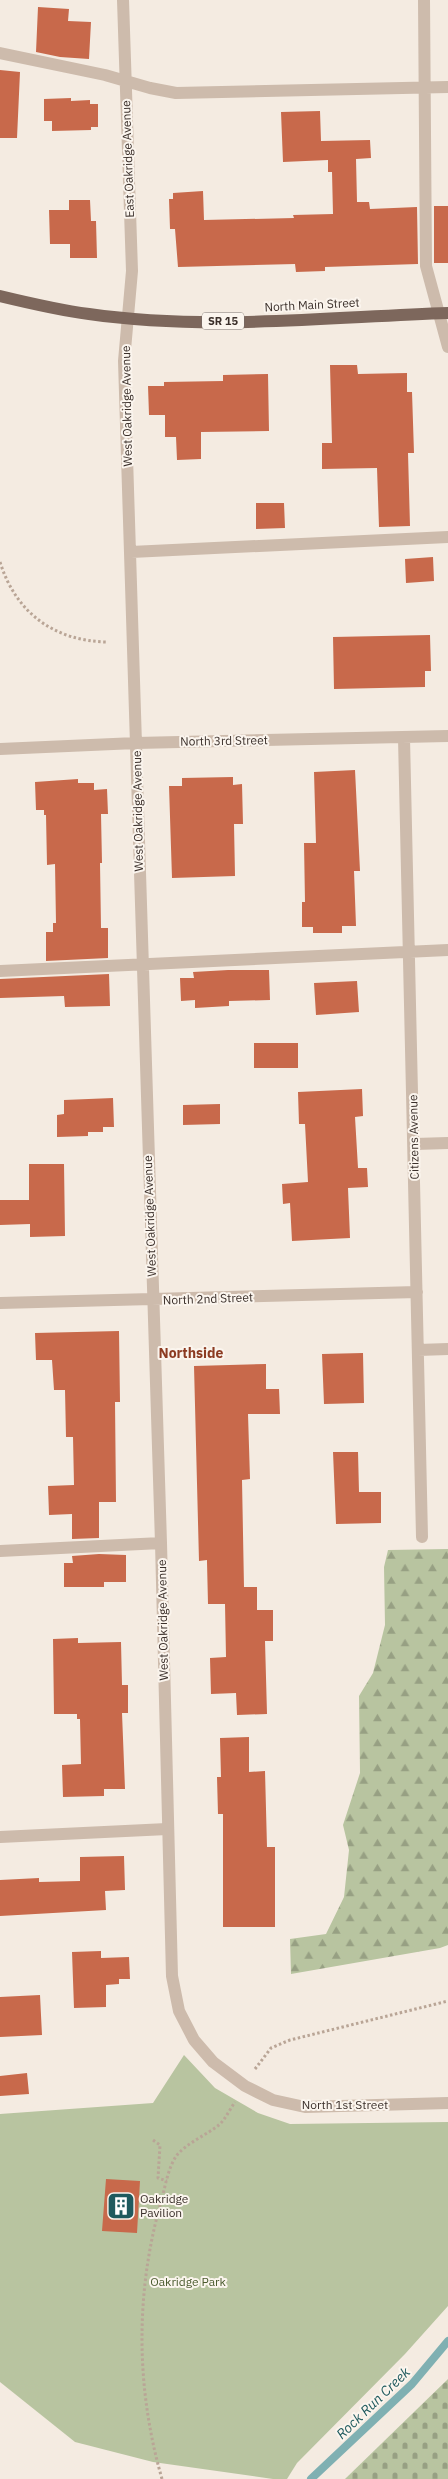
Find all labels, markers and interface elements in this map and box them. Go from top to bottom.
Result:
street label: East Oakridge Avenue [118,100,137,218]
street label: North Main Street [264,295,360,314]
road number: SR 15 [202,312,244,330]
street label: West Oakridge Avenue [118,345,135,467]
street label: North 3rd Street [180,732,268,749]
street label: West Oakridge Avenue [129,750,146,872]
street label: Citizens Avenue [405,1094,422,1180]
street label: West Oakridge Avenue [140,1155,159,1277]
street label: North 2nd Street [163,1289,253,1308]
district label: Northside [159,1344,224,1362]
street label: West Oakridge Avenue [154,1559,171,1681]
street label: North 1st Street [302,2097,388,2112]
building icon: Oakridge Pavilion [106,2191,136,2221]
place label: Oakridge Pavilion [140,2191,189,2220]
park label: Oakridge Park [150,2274,226,2289]
water label: Rock Run Creek [332,2363,414,2443]

